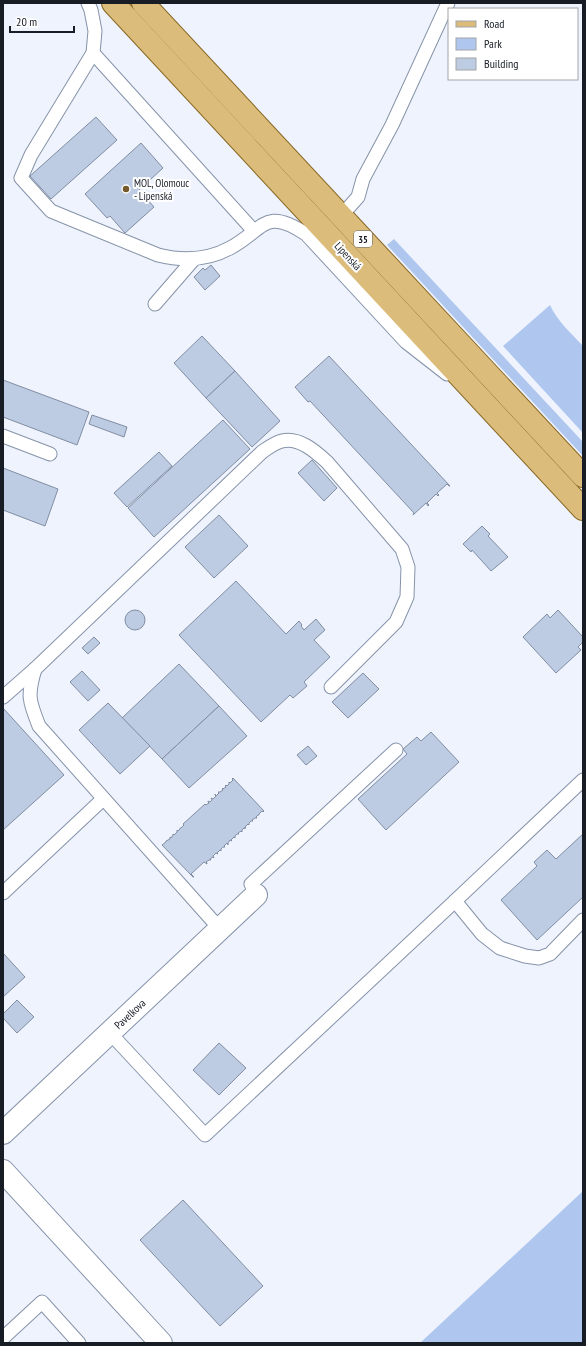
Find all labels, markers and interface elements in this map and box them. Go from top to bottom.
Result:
scale bar [10,8,74,34]
legend [448,8,578,80]
text: 20 m [16,14,37,29]
text: Road [484,16,504,31]
text: Park [484,36,502,51]
text: Building [484,56,519,71]
place label: MOL, Olomouc - Lipenská [134,176,189,203]
marker: MOL, Olomouc - Lipenská [121,184,131,194]
road number: 35 [354,231,372,247]
street label: Lipenská [331,239,365,273]
street label: Pavelkova [111,996,149,1032]

